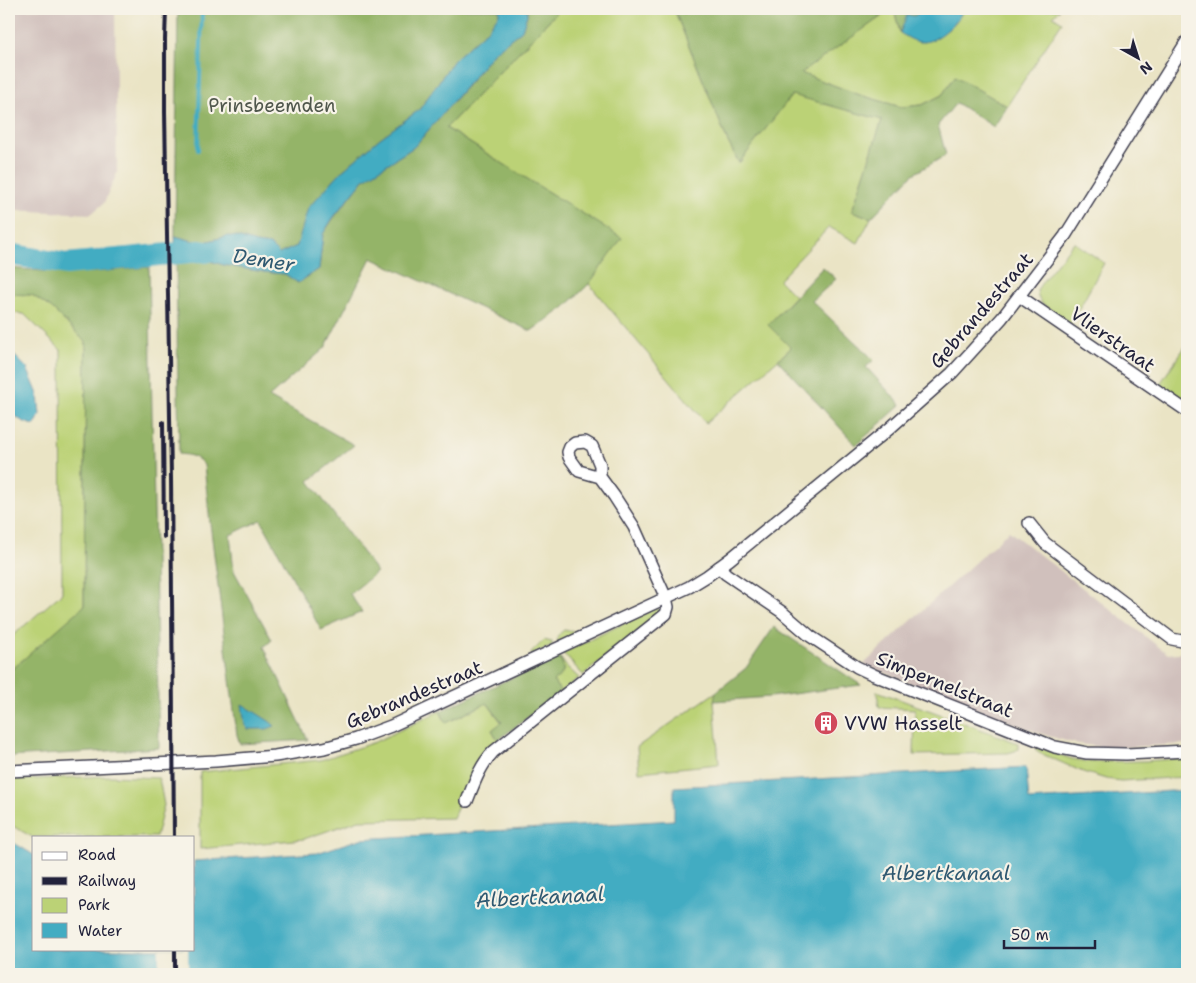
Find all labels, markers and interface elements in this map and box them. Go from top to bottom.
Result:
north arrow [1114,32,1164,82]
text: N [1136,58,1156,79]
park label: Prinsbeemden [208,93,336,118]
water label: Demer [231,242,297,278]
street label: Gebrandestraat [924,247,1039,374]
street label: Vlierstraat [1065,301,1160,378]
street label: Simpernelstraat [873,646,1017,723]
street label: Gebrandestraat [342,654,486,734]
building icon: VVW Hasselt [813,710,839,736]
place label: VVW Hasselt [844,711,963,736]
legend [32,836,195,950]
text: Road [78,845,116,865]
water label: Albertkanaal [882,860,1010,886]
text: Railway [78,871,136,891]
water label: Albertkanaal [475,881,605,913]
text: Park [78,895,110,915]
scale bar [1004,918,1095,950]
text: Water [78,921,122,941]
text: 50 m [1011,925,1049,945]

